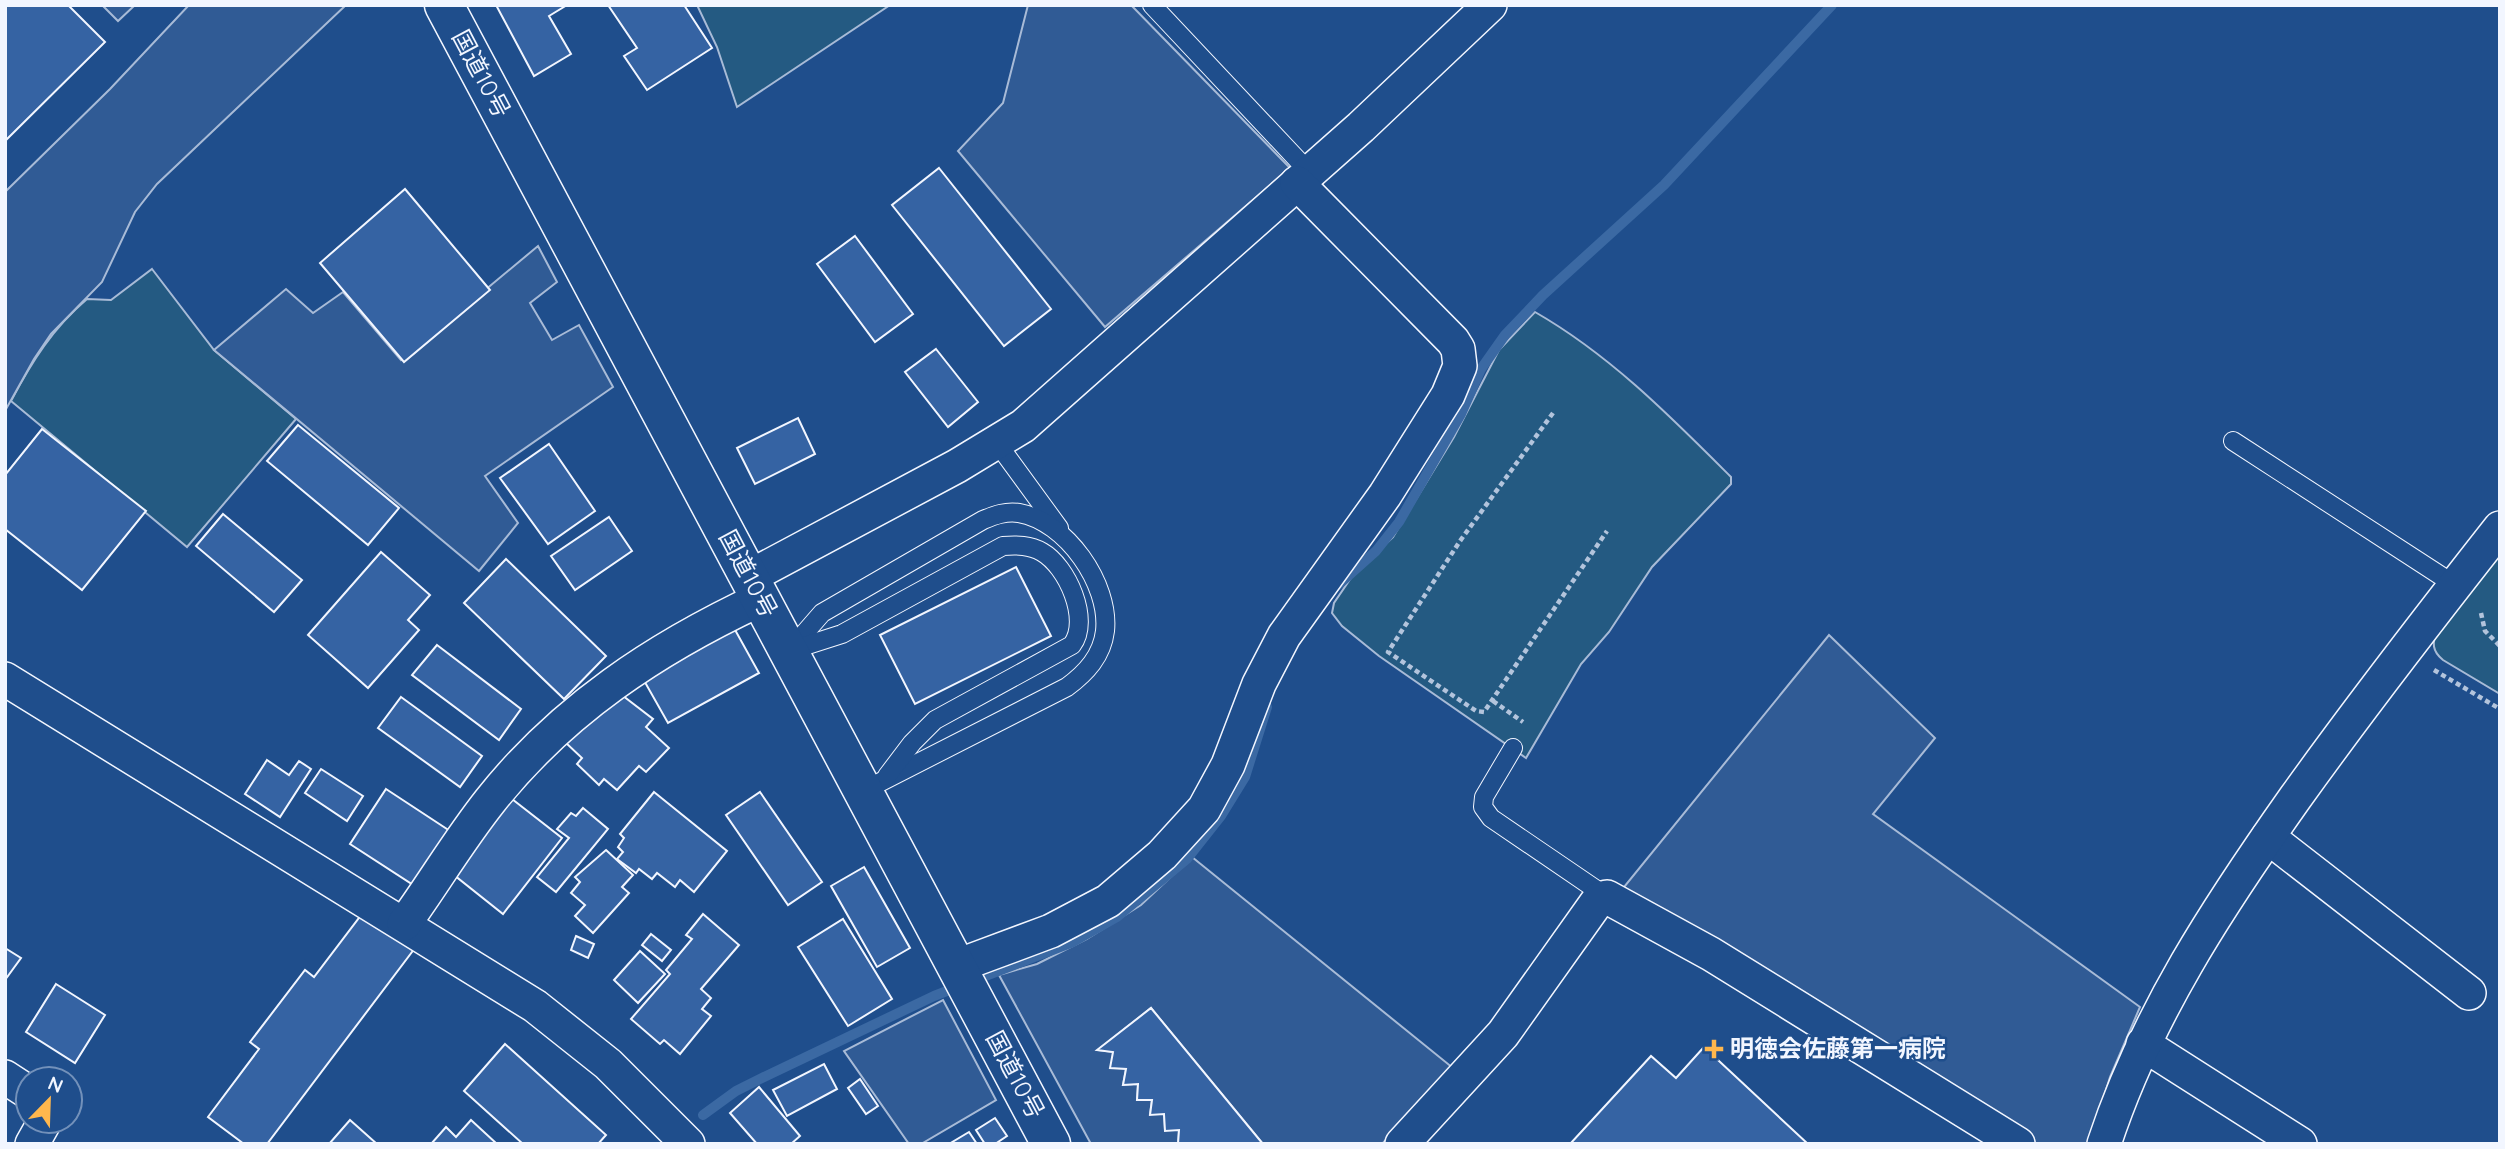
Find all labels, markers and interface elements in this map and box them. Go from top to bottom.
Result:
street label: 国道10号 [446,24,517,123]
street label: 国道10号 [713,524,784,623]
street label: 国道10号 [980,1025,1051,1124]
place label: 明徳会佐藤第一病院 [1730,1033,1946,1063]
marker: 明徳会佐藤第一病院 [1704,1039,1724,1059]
north arrow [14,1065,84,1135]
text: N [45,1071,67,1098]

